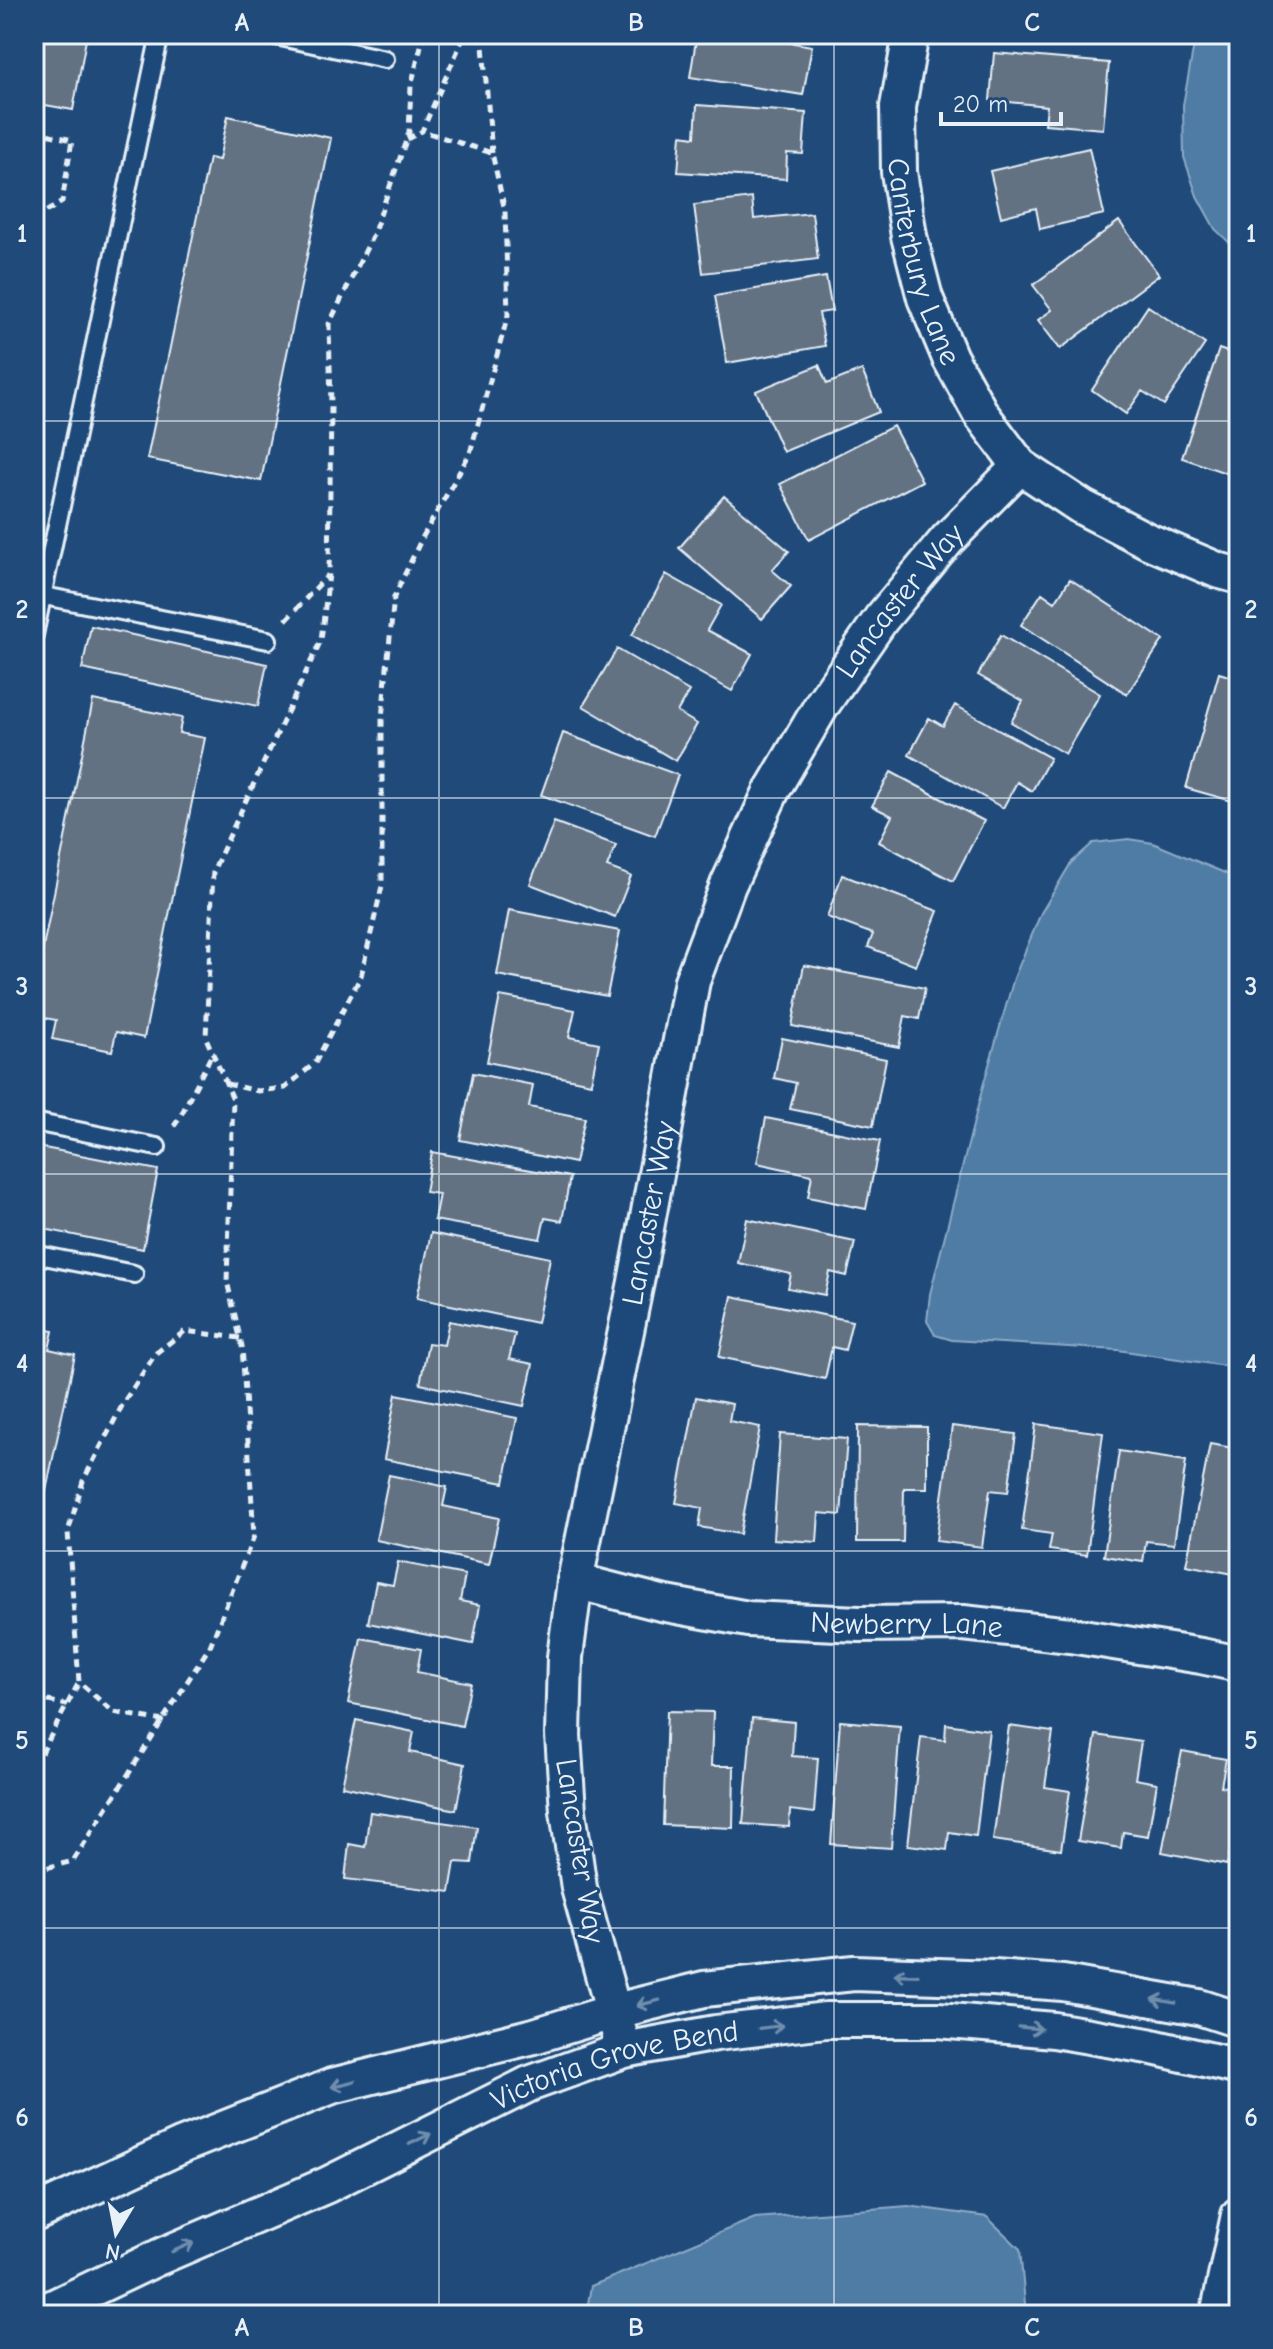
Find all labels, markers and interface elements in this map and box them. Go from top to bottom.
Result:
text: A [235,8,250,38]
text: B [628,8,644,38]
text: C [1024,8,1040,38]
scale bar [941,76,1061,126]
text: 20 m [953,90,1008,118]
street label: Canterbury Lane [881,158,968,370]
text: 1 [17,219,27,249]
text: 1 [1246,219,1256,249]
street label: Lancaster Way [828,516,971,685]
text: 2 [16,595,28,625]
text: 2 [1245,595,1257,625]
text: 3 [16,972,28,1002]
text: 3 [1245,972,1257,1002]
street label: Lancaster Way [614,1118,683,1308]
text: 4 [16,1349,28,1379]
text: 4 [1245,1349,1257,1379]
street label: Newberry Lane [810,1604,1005,1645]
text: 5 [15,1726,29,1756]
text: 5 [1244,1726,1258,1756]
street label: Lancaster Way [548,1756,612,1946]
one-way arrow [893,1967,920,1982]
one-way arrow [1152,1992,1177,2007]
one-way arrow [636,1996,662,2011]
street label: Victoria Grove Bend [485,2013,740,2118]
one-way arrow [757,2019,784,2034]
one-way arrow [1017,2021,1043,2036]
one-way arrow [330,2077,356,2092]
text: 6 [15,2103,29,2133]
text: 6 [1244,2103,1258,2133]
one-way arrow [408,2131,432,2146]
north arrow [76,2193,156,2273]
text: N [103,2238,122,2266]
one-way arrow [171,2238,195,2253]
text: A [235,2313,250,2343]
text: B [628,2313,644,2343]
text: C [1024,2313,1040,2343]

